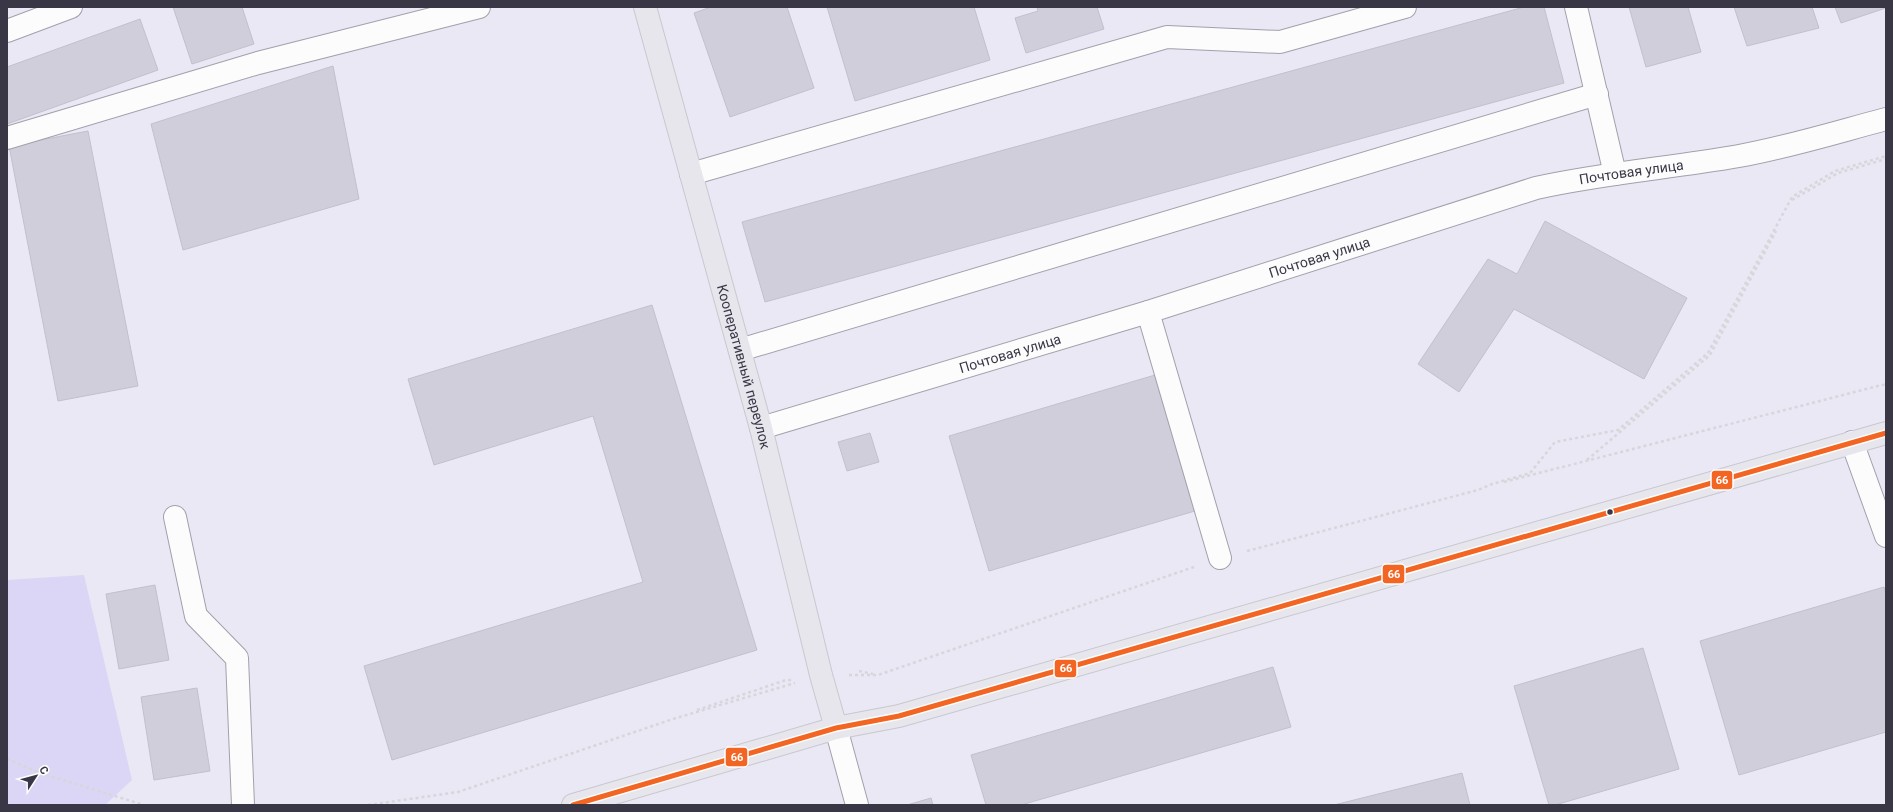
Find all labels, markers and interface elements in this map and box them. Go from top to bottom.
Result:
street label: Почтовая улица [1578,157,1685,187]
street label: Почтовая улица [1267,234,1372,281]
street label: Кооперативный переулок [714,283,774,451]
street label: Почтовая улица [957,331,1063,376]
line badge: 66 [1711,470,1733,490]
text: 66 [1716,474,1728,487]
unlabelled marker [1605,507,1615,517]
line badge: 66 [1382,564,1405,584]
text: 66 [1388,568,1400,581]
line badge: 66 [1054,659,1077,678]
text: 66 [1060,662,1072,675]
line badge: 66 [725,747,748,767]
text: 66 [731,751,743,764]
north arrow [16,756,56,796]
text: С [36,764,51,777]

